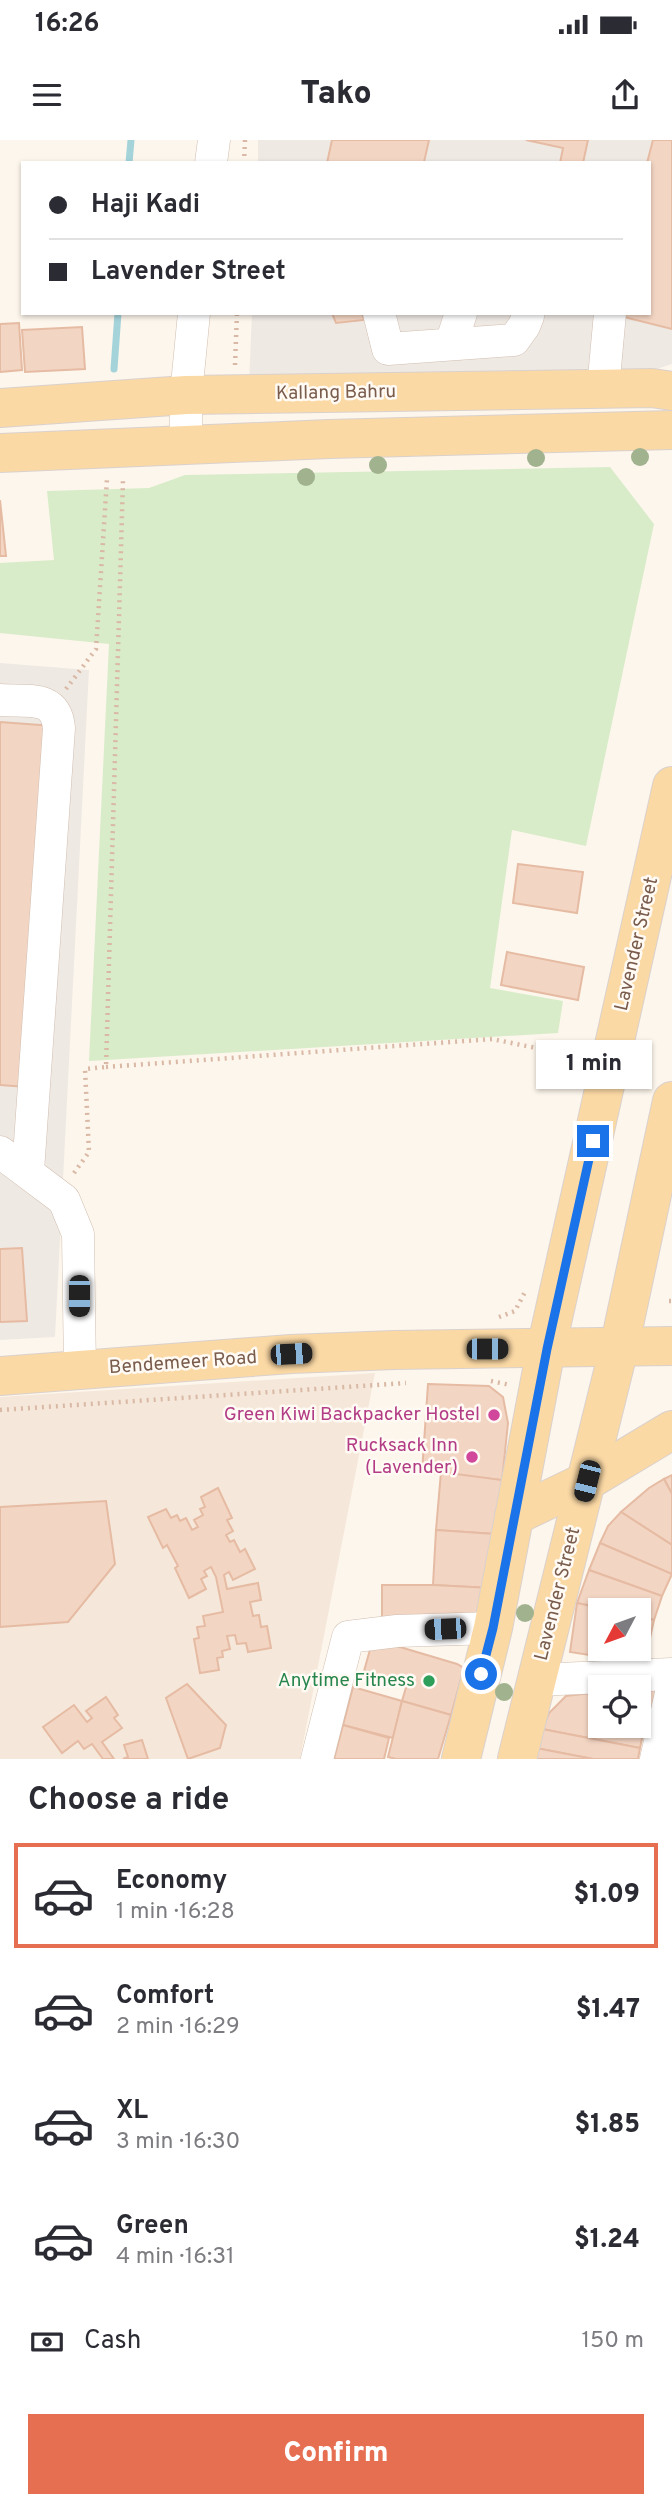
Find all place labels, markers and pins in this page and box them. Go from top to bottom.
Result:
place label: Green Kiwi Backpacker Hostel [224,1403,480,1427]
marker: Green Kiwi Backpacker Hostel [486,1407,502,1423]
place label: Rucksack Inn (Lavender) [346,1434,458,1480]
marker: Rucksack Inn (Lavender) [464,1449,480,1465]
place label: Anytime Fitness [278,1669,415,1693]
marker: Anytime Fitness [421,1673,437,1689]

